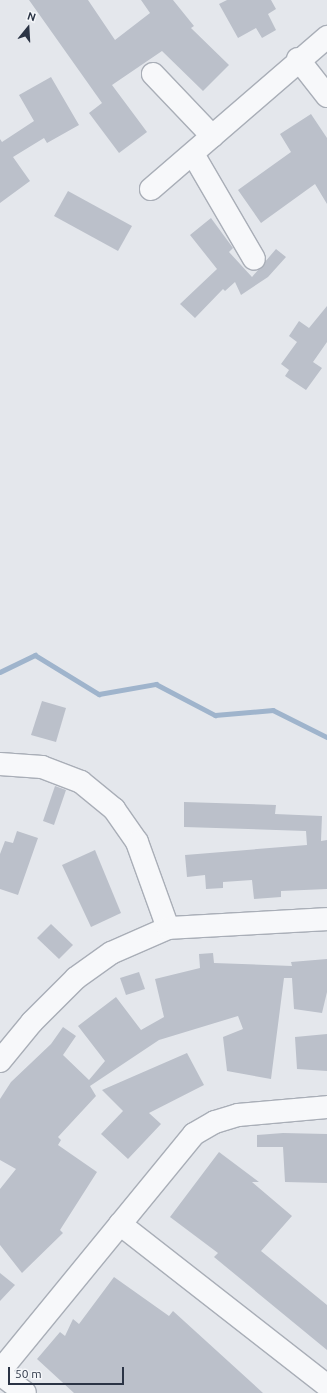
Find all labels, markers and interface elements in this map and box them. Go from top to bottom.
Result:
north arrow [8,8,48,48]
text: N [26,10,37,24]
scale bar [10,1359,126,1385]
text: 50 m [15,1367,42,1380]

